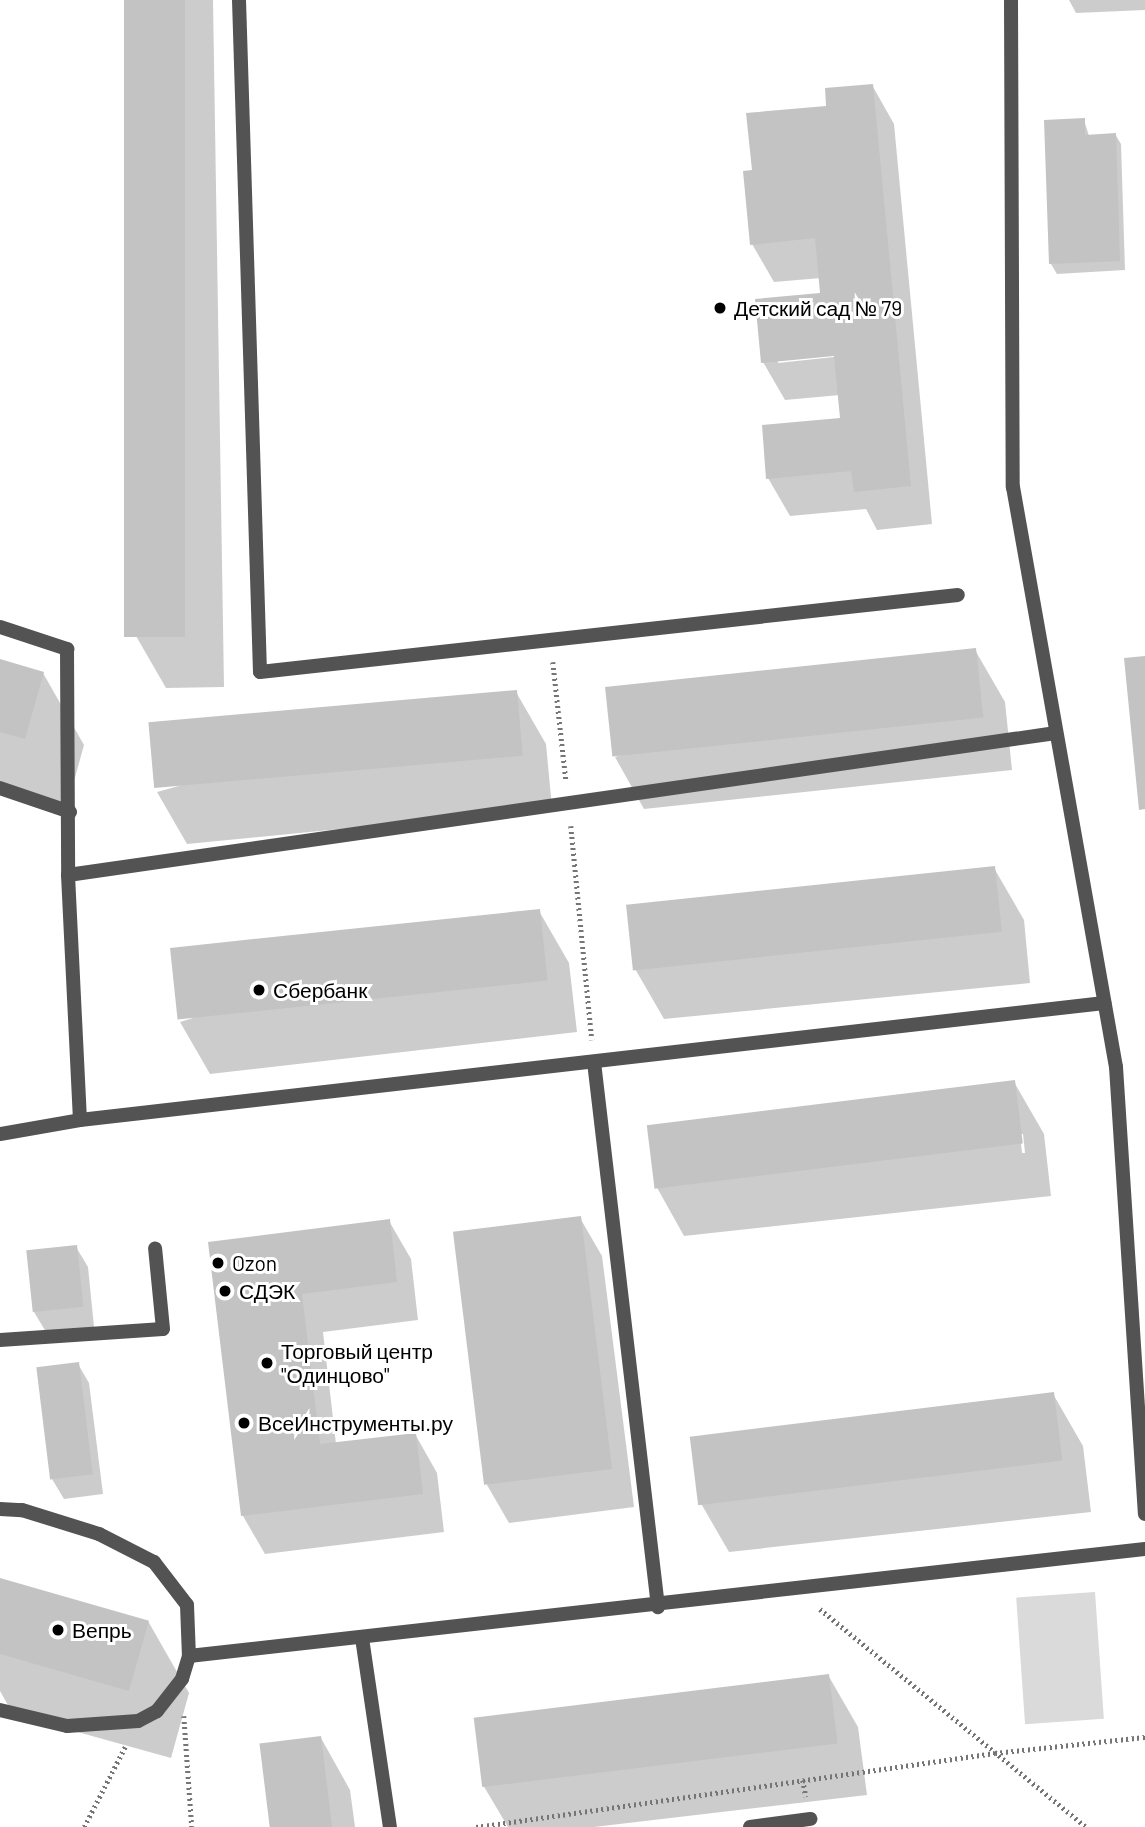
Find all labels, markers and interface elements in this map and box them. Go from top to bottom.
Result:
place label: Детский сад № 79 [734,295,902,321]
marker: Детский сад № 79 [712,300,728,316]
place label: Сбербанк [273,977,367,1003]
marker: Сбербанк [251,982,267,998]
place label: Ozon [232,1250,277,1276]
marker: Ozon [210,1255,226,1271]
place label: СДЭК [239,1278,295,1304]
marker: СДЭК [217,1283,233,1299]
place label: Торговый центр "Одинцово" [281,1338,433,1388]
marker: Торговый центр "Одинцово" [259,1355,275,1371]
place label: ВсеИнструменты.ру [258,1410,453,1436]
marker: ВсеИнструменты.ру [236,1415,252,1431]
place label: Вепрь [72,1617,132,1643]
marker: Вепрь [50,1622,66,1638]

